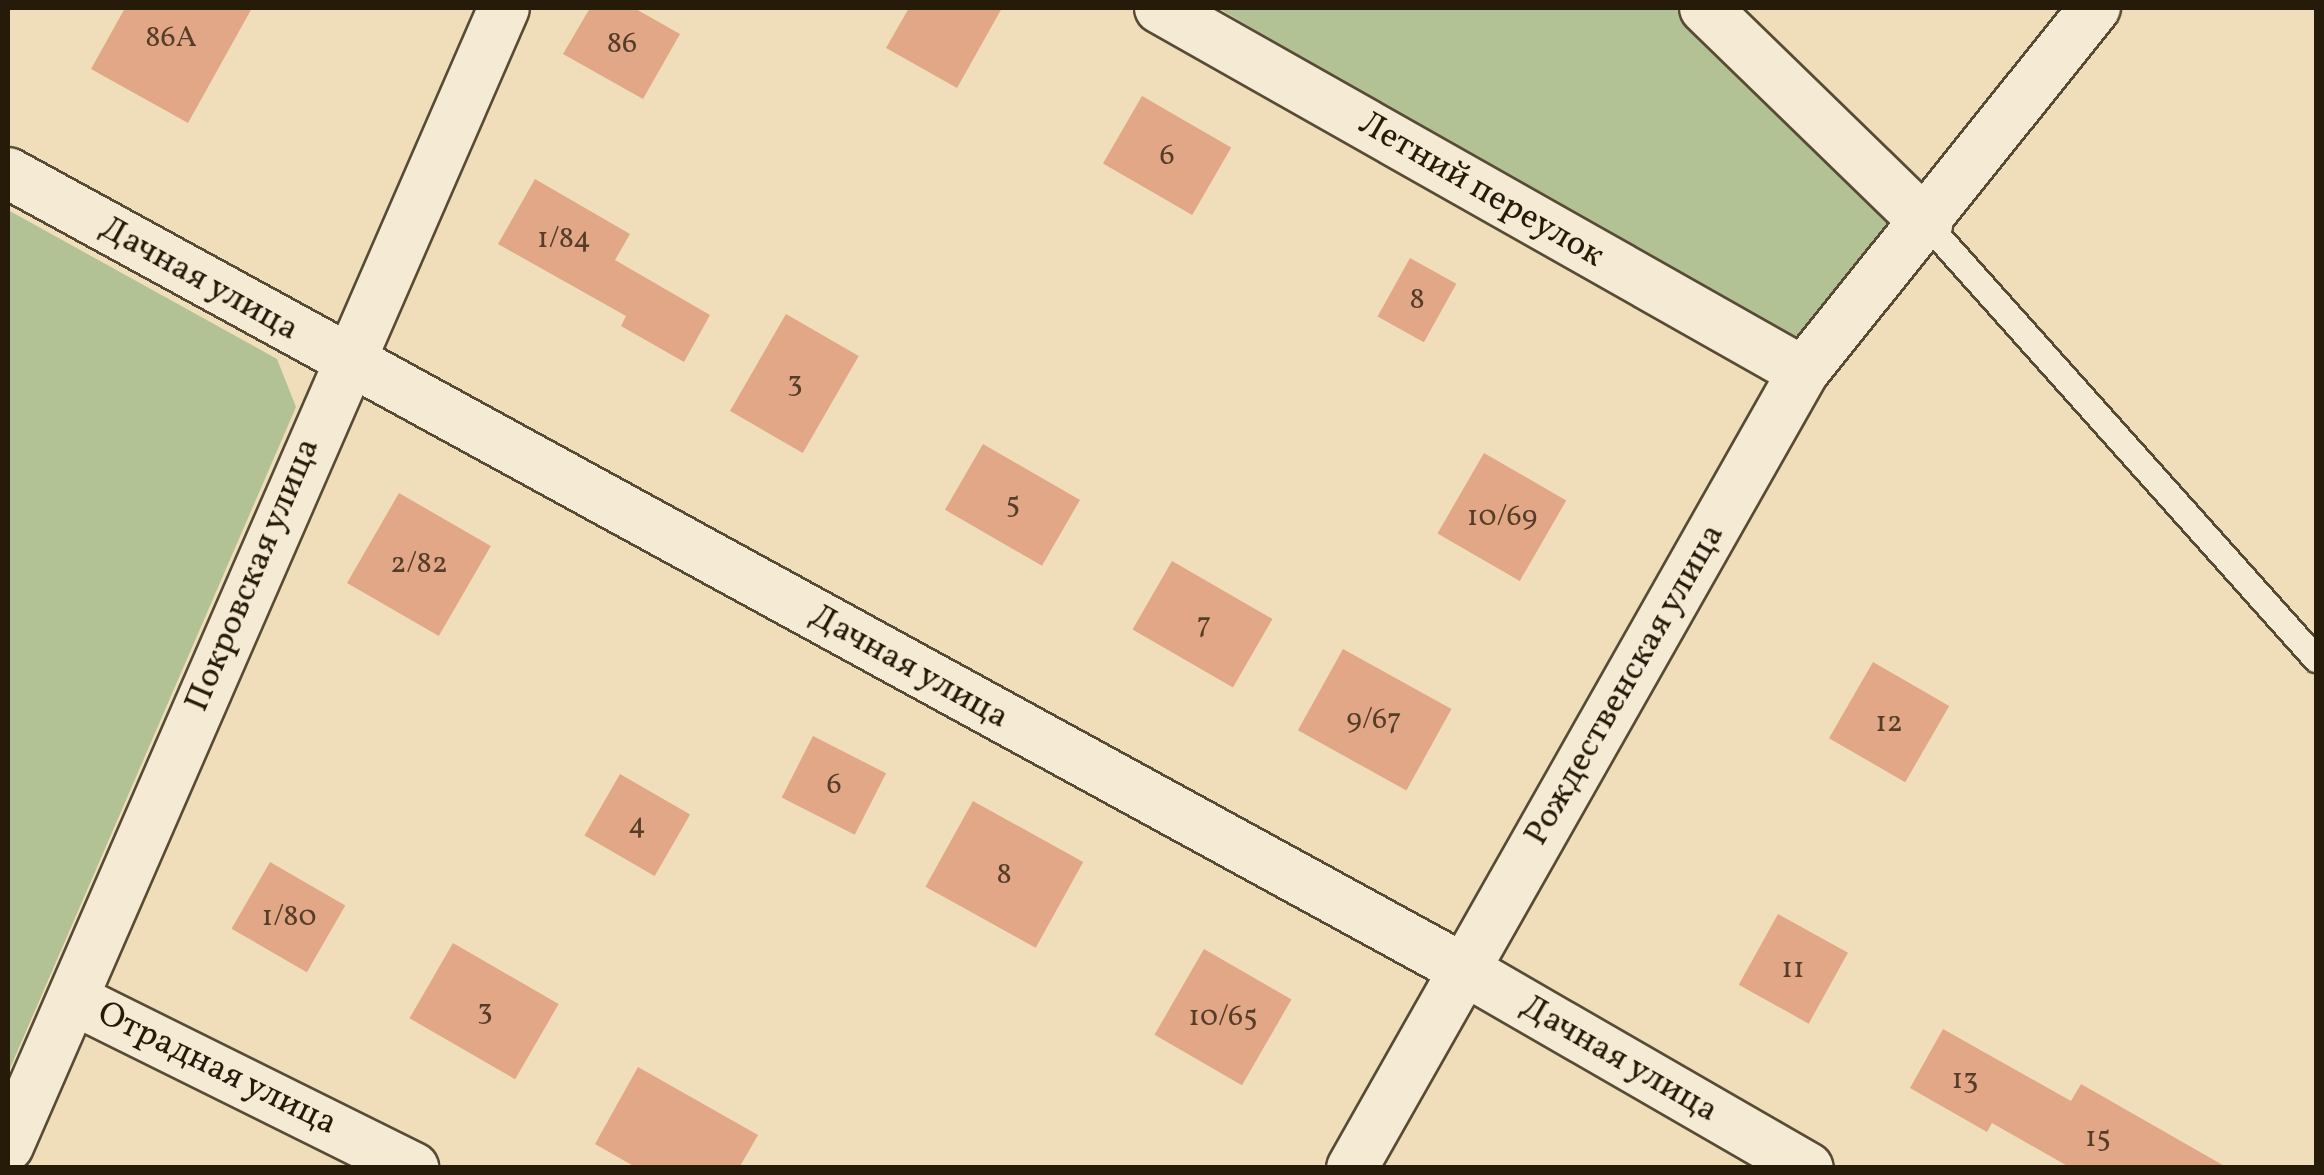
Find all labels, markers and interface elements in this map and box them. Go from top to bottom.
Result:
house number: 86А [145,20,197,56]
house number: 86 [607,26,637,62]
street label: Летний переулок [1351,103,1611,277]
house number: 6 [1159,138,1175,174]
street label: Дачная улица [92,207,306,351]
house number: 1/84 [537,221,591,257]
house number: 8 [1409,282,1425,318]
house number: 3 [787,365,803,401]
street label: Покровская улица [176,431,330,719]
house number: 5 [1006,486,1020,522]
house number: 10/69 [1467,499,1537,535]
street label: Рождественская улица [1516,516,1734,854]
house number: 2/82 [390,546,448,582]
street label: Дачная улица [802,595,1016,739]
house number: 7 [1197,606,1211,642]
house number: 9/67 [1346,702,1402,738]
house number: 12 [1875,705,1903,741]
house number: 6 [826,767,842,803]
house number: 4 [628,807,646,843]
house number: 8 [996,857,1012,893]
house number: 1/80 [262,899,316,935]
house number: 11 [1781,951,1805,987]
street label: Дачная улица [1513,985,1725,1133]
street label: Отрадная улица [90,993,344,1145]
house number: 3 [477,993,493,1029]
house number: 10/65 [1188,999,1258,1035]
house number: 13 [1951,1062,1979,1098]
house number: 15 [2085,1120,2111,1156]

